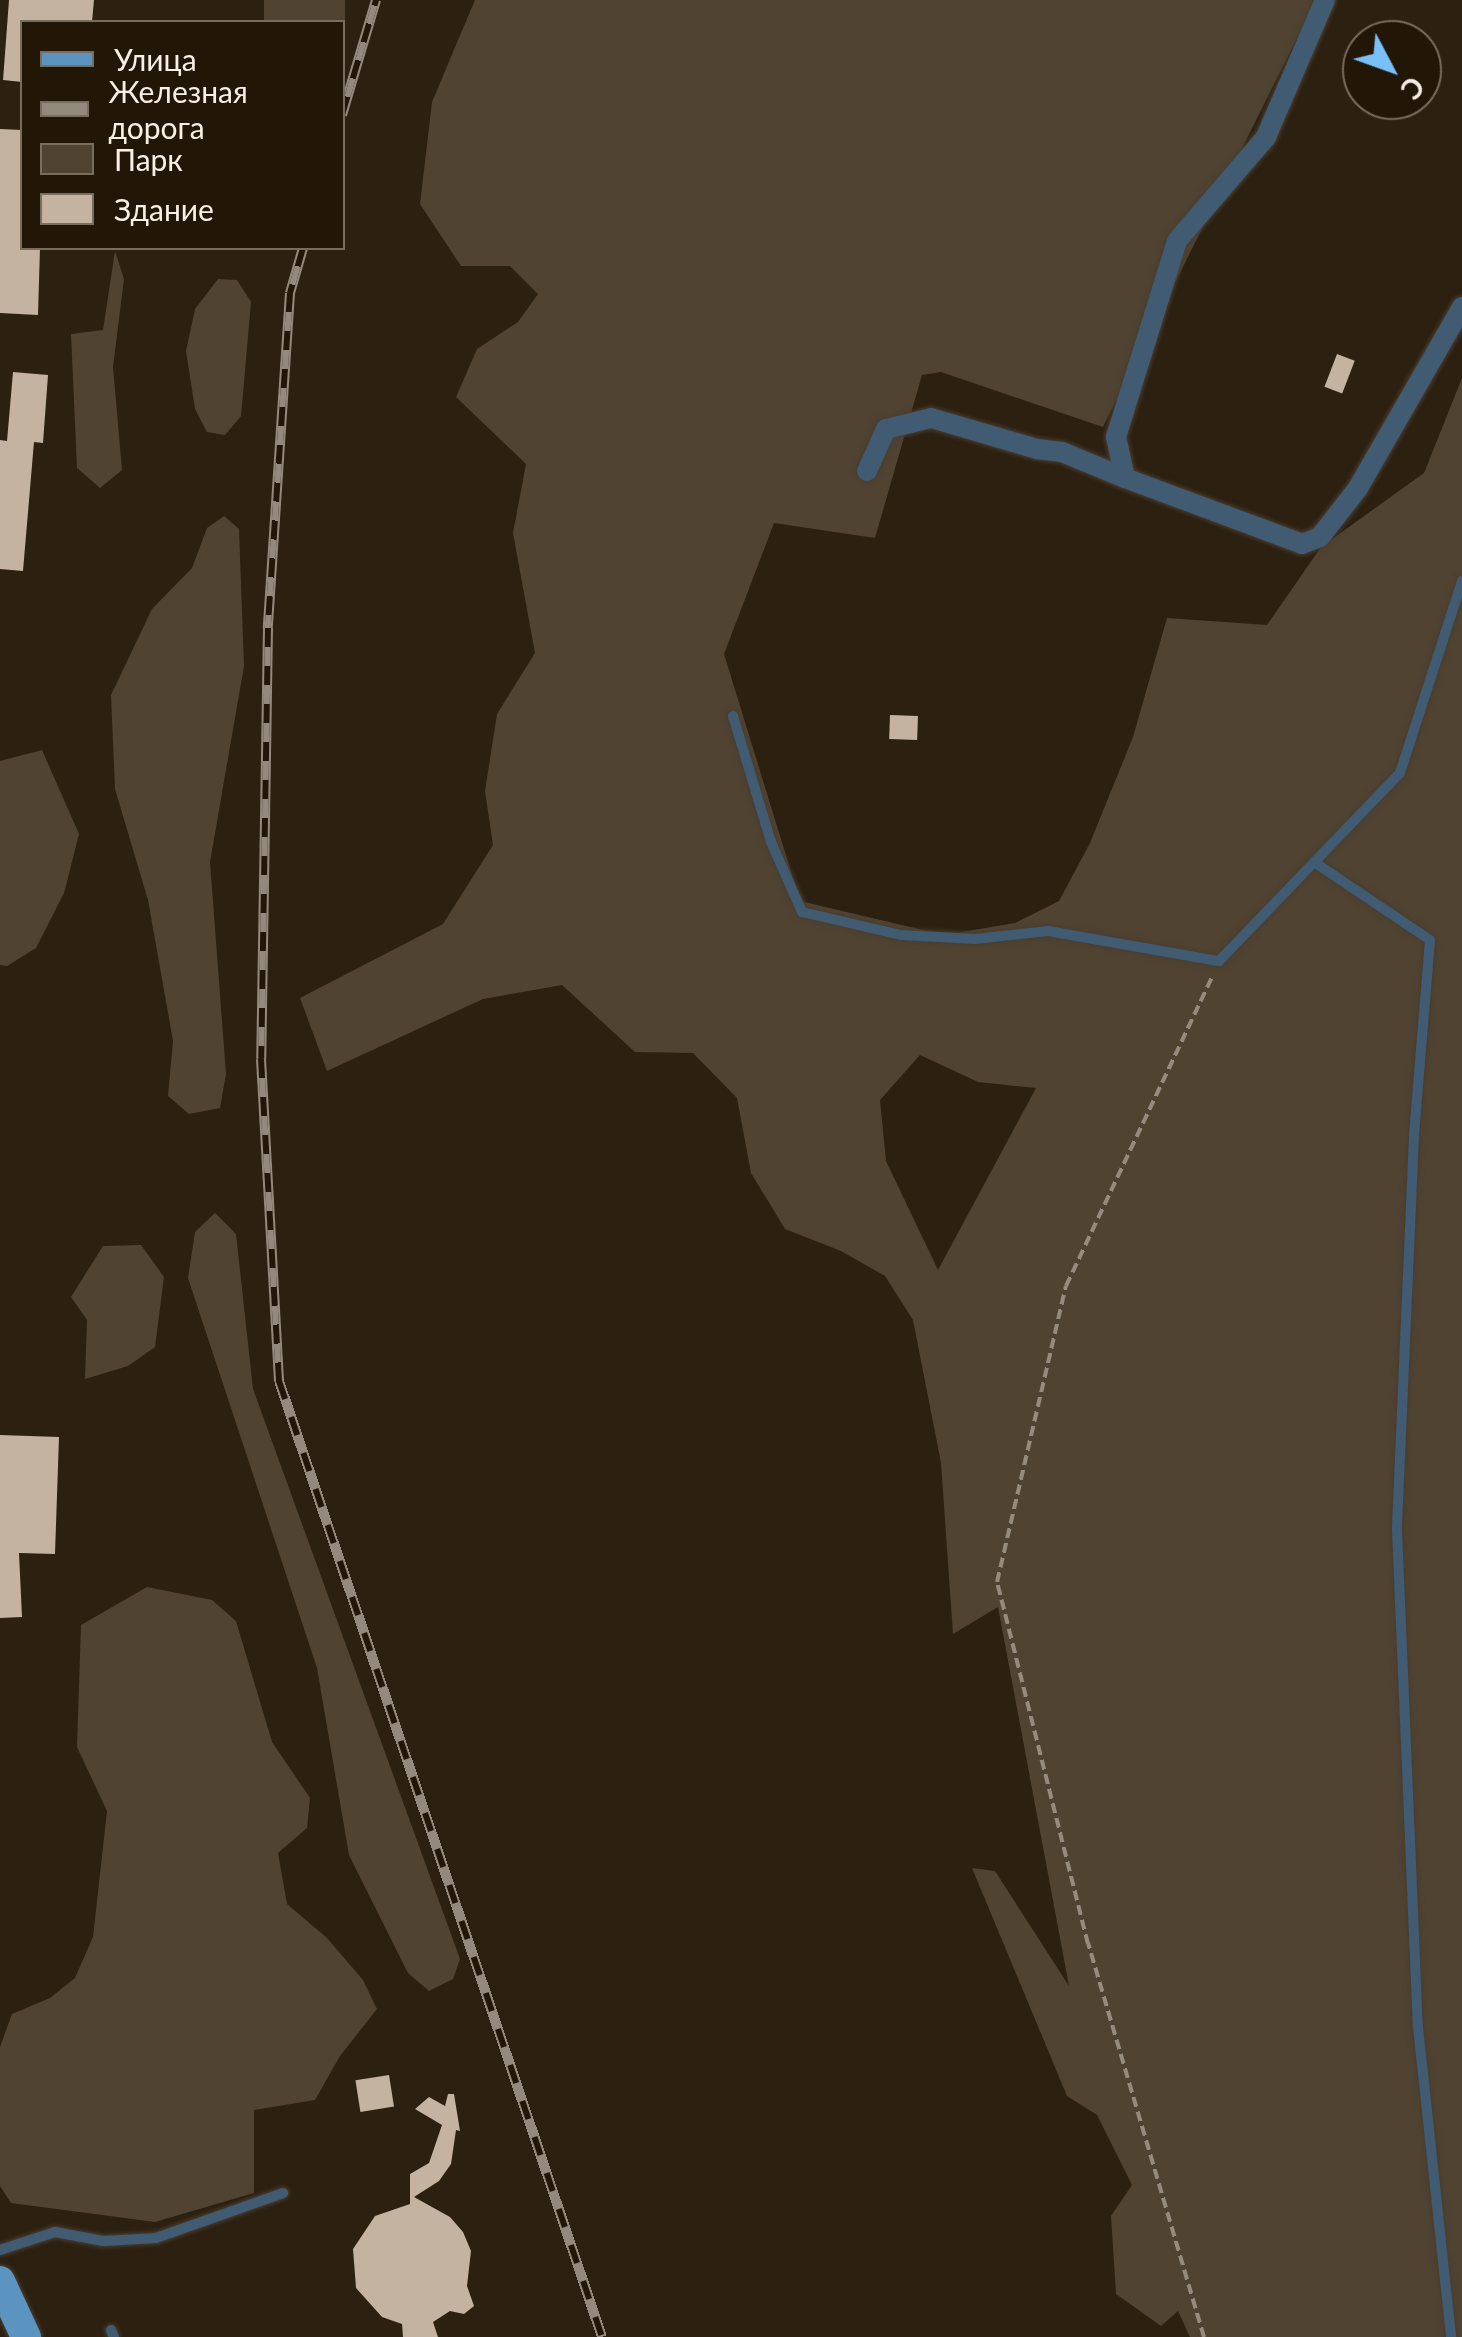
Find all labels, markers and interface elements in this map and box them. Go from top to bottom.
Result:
legend [20,20,345,250]
north arrow [1342,20,1442,120]
text: Улица [114,41,197,77]
text: С [1394,70,1432,107]
text: Железная дорога [109,73,248,145]
text: Парк [114,141,183,177]
text: Здание [114,191,214,227]

